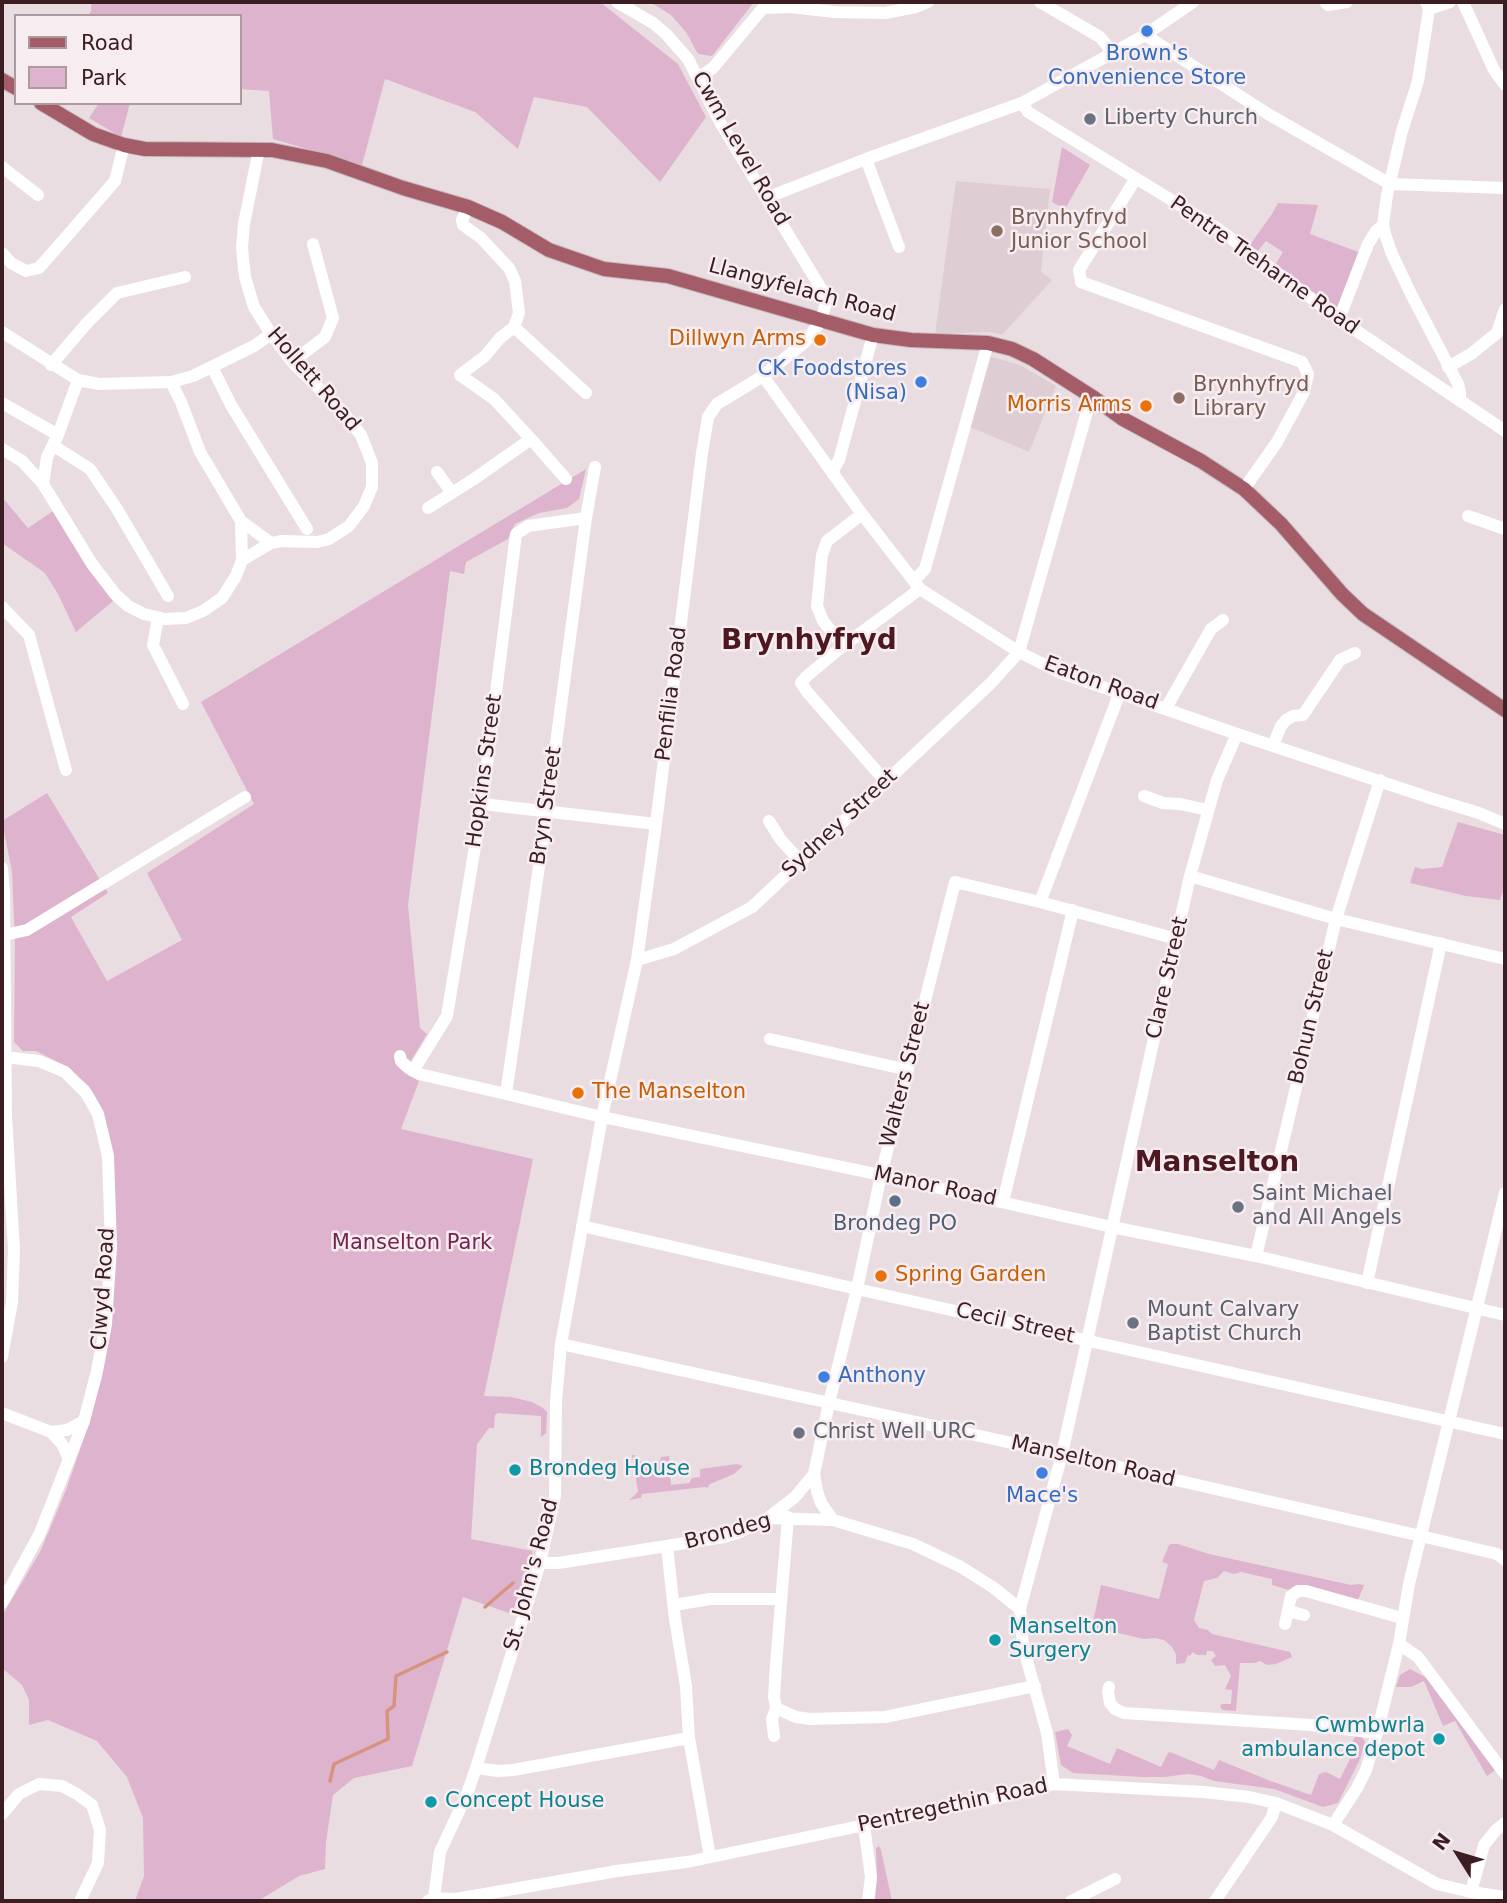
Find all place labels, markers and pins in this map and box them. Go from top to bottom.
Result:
marker: Brown's Convenience Store [1139,23,1155,39]
place label: Brown's Convenience Store [1048,42,1246,92]
place label: Liberty Church [1104,106,1258,132]
marker: Liberty Church [1082,111,1098,127]
place label: Brynhyfryd Junior School [1011,206,1148,256]
marker: Brynhyfryd Junior School [989,223,1005,239]
place label: Dillwyn Arms [669,327,806,353]
marker: Dillwyn Arms [812,332,828,348]
place label: CK Foodstores (Nisa) [757,357,907,407]
place label: Brynhyfryd Library [1193,373,1309,423]
marker: CK Foodstores (Nisa) [913,374,929,390]
marker: Brynhyfryd Library [1171,390,1187,406]
place label: Morris Arms [1007,393,1132,419]
marker: Morris Arms [1138,398,1154,414]
place label: The Manselton [592,1080,746,1106]
marker: The Manselton [570,1085,586,1101]
place label: Saint Michael and All Angels [1252,1182,1402,1232]
marker: Brondeg PO [887,1193,903,1209]
marker: Saint Michael and All Angels [1230,1199,1246,1215]
place label: Brondeg PO [833,1212,957,1238]
place label: Spring Garden [895,1263,1046,1289]
marker: Spring Garden [873,1268,889,1284]
place label: Mount Calvary Baptist Church [1147,1298,1302,1348]
marker: Mount Calvary Baptist Church [1125,1315,1141,1331]
place label: Anthony [838,1364,926,1390]
marker: Anthony [816,1369,832,1385]
place label: Christ Well URC [813,1420,976,1446]
marker: Christ Well URC [791,1425,807,1441]
place label: Brondeg House [529,1457,690,1483]
marker: Brondeg House [507,1462,523,1478]
marker: Mace's [1034,1465,1050,1481]
place label: Mace's [1006,1484,1078,1510]
place label: Manselton Surgery [1009,1615,1117,1665]
marker: Manselton Surgery [987,1632,1003,1648]
place label: Cwmbwrla ambulance depot [1241,1714,1425,1764]
marker: Cwmbwrla ambulance depot [1431,1731,1447,1747]
place label: Concept House [445,1789,604,1815]
marker: Concept House [423,1794,439,1810]

